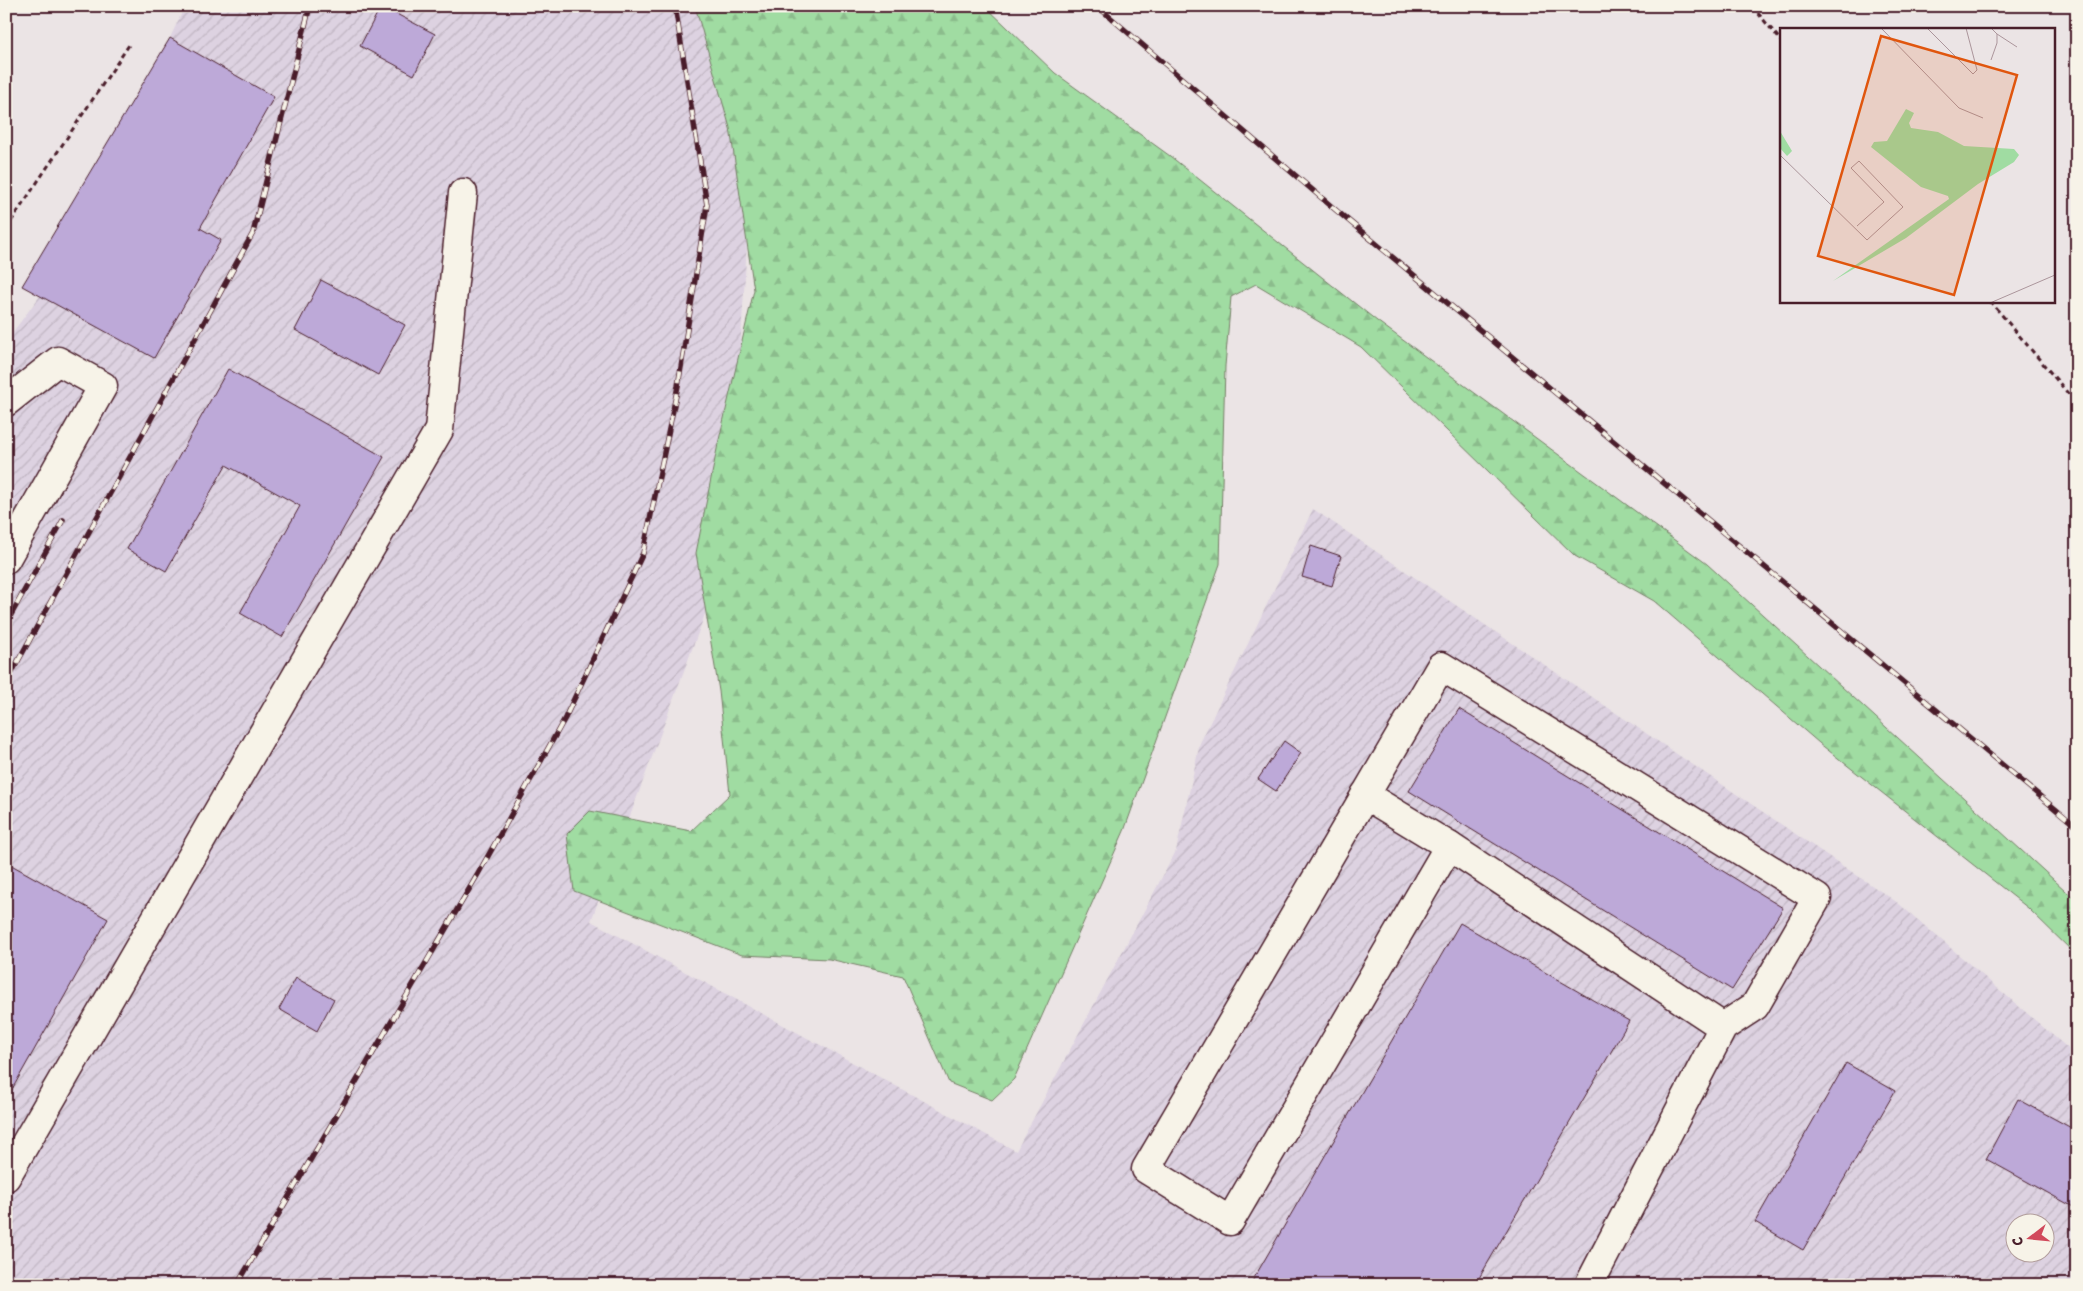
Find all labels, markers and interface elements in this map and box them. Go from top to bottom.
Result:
inset map [1780,28,2056,302]
north arrow [2006,1214,2056,1264]
text: С [2008,1235,2027,1248]

